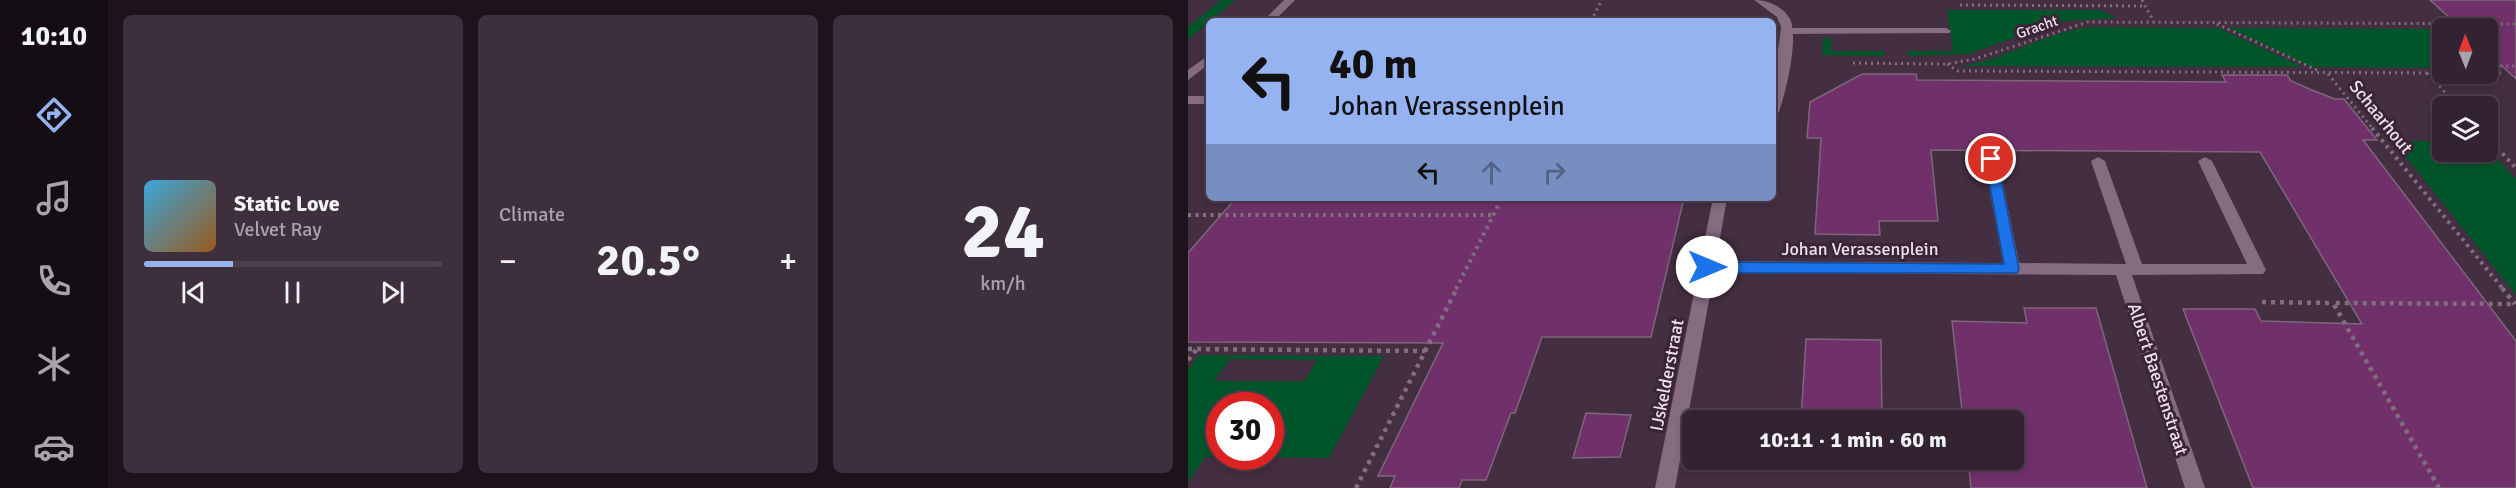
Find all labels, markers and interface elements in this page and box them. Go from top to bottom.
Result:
street label: Gracht [2014,11,2060,43]
north arrow [2432,18,2498,84]
map controls [2432,18,2498,162]
text: 10:10 [21,20,87,53]
text: 40 m [1329,39,1418,90]
icon: left [1230,42,1308,120]
street label: Schaarhout [2345,76,2417,158]
text: Johan Verassenplein [1329,90,1565,123]
icon: directions [33,94,75,136]
button: layers [2432,96,2498,162]
pin [1965,133,2016,184]
icon: arrive [1974,142,2007,175]
icon: left [1412,156,1445,189]
icon: ahead [1475,156,1508,189]
icon: right [1538,156,1571,189]
icon: music [33,177,75,219]
text: 24 [961,184,1045,280]
text: Static Love [234,190,340,217]
text: Climate [499,202,565,227]
text: Velvet Ray [234,217,322,242]
text: 20.5° [596,233,700,288]
position arrow [1675,235,1739,299]
street label: Johan Verassenplein [1781,238,1939,260]
text: − [499,241,517,282]
text: + [779,241,797,282]
icon: phone [33,260,75,302]
text: km/h [980,271,1026,296]
icon: previous [177,276,210,309]
icon: pause [276,276,309,309]
icon: next [376,276,409,309]
street label: Albert Baestenstraat [2123,300,2193,458]
street label: IJskelderstraat [1645,317,1689,433]
icon: climate [33,343,75,385]
speed limit sign: 30 [1206,392,1284,470]
icon: car [33,426,75,468]
text: 10:11 · 1 min · 60 m [1759,426,1947,453]

